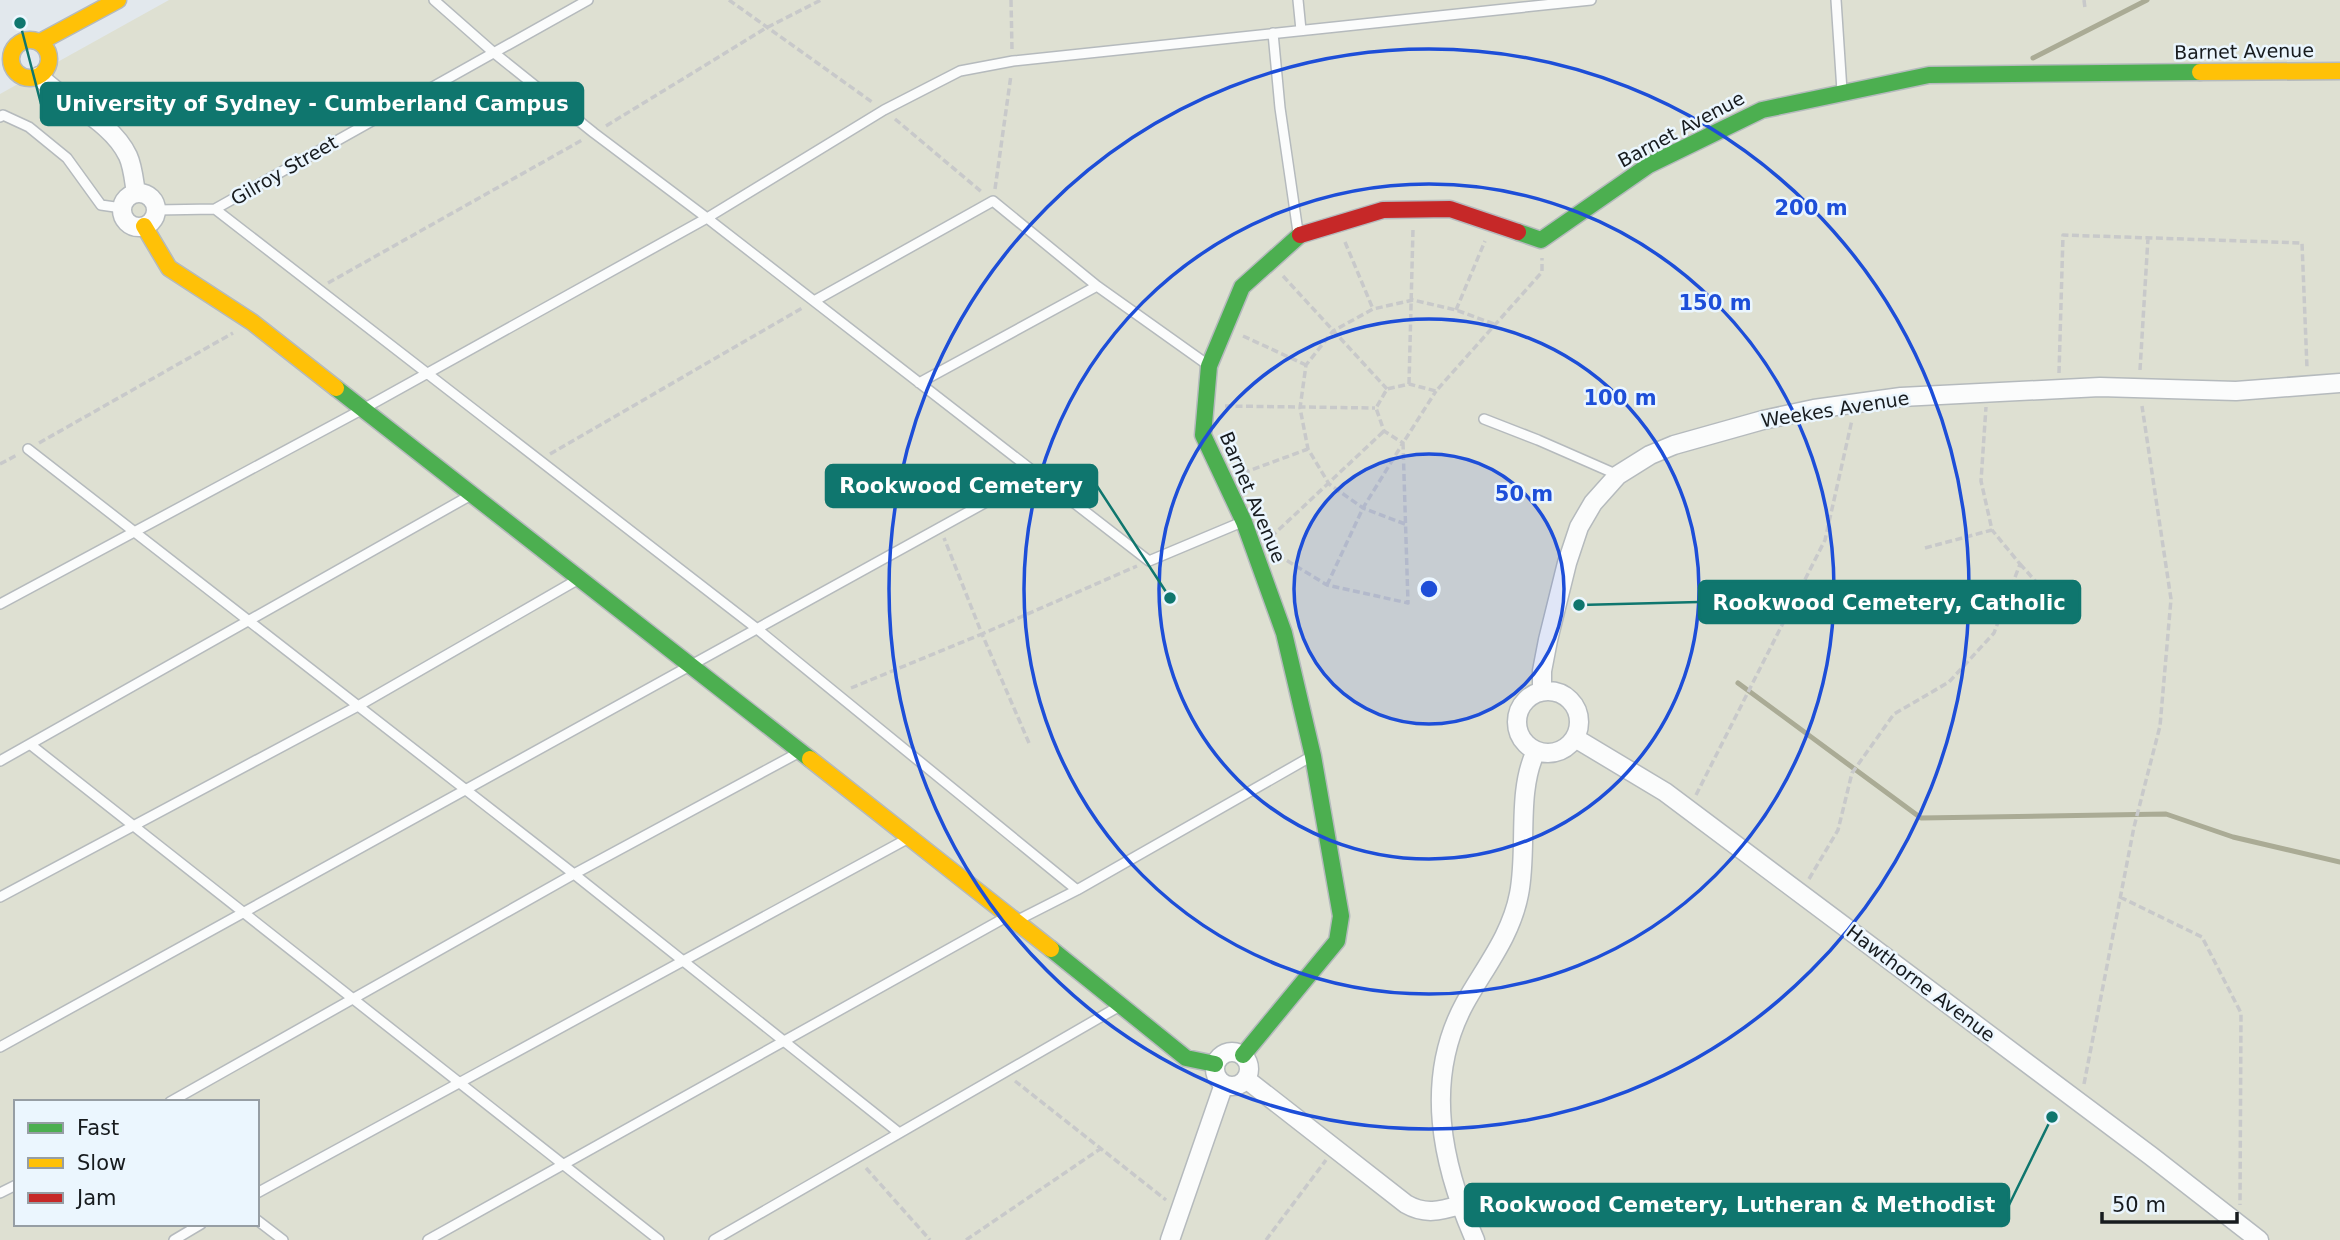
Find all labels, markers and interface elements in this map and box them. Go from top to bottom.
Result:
street label: Barnet Avenue [2174,39,2314,63]
callout: University of Sydney - Cumberland Campus [41,83,583,125]
street label: Barnet Avenue [1614,86,1748,172]
text: University of Sydney - Cumberland Campus [55,92,569,116]
street label: Gilroy Street [227,131,341,209]
text: 200 m [1774,196,1848,220]
text: 150 m [1678,291,1752,315]
text: 100 m [1583,386,1657,410]
street label: Weekes Avenue [1759,386,1911,432]
street label: Barnet Avenue [1216,428,1290,566]
callout: Rookwood Cemetery [826,465,1097,507]
text: Rookwood Cemetery [839,474,1083,498]
text: 50 m [1495,482,1553,506]
centre of rings [1417,577,1441,601]
callout: Rookwood Cemetery, Catholic [1699,581,2080,623]
text: Rookwood Cemetery, Catholic [1712,591,2066,615]
street label: Hawthorne Avenue [1842,920,2000,1046]
legend [14,1100,259,1226]
text: Fast [77,1116,119,1140]
text: Slow [77,1151,126,1175]
scale bar [2102,1180,2237,1224]
callout: Rookwood Cemetery, Lutheran & Methodist [1465,1184,2009,1226]
text: Jam [75,1186,117,1210]
text: Rookwood Cemetery, Lutheran & Methodist [1479,1193,1995,1217]
text: 50 m [2112,1193,2166,1217]

